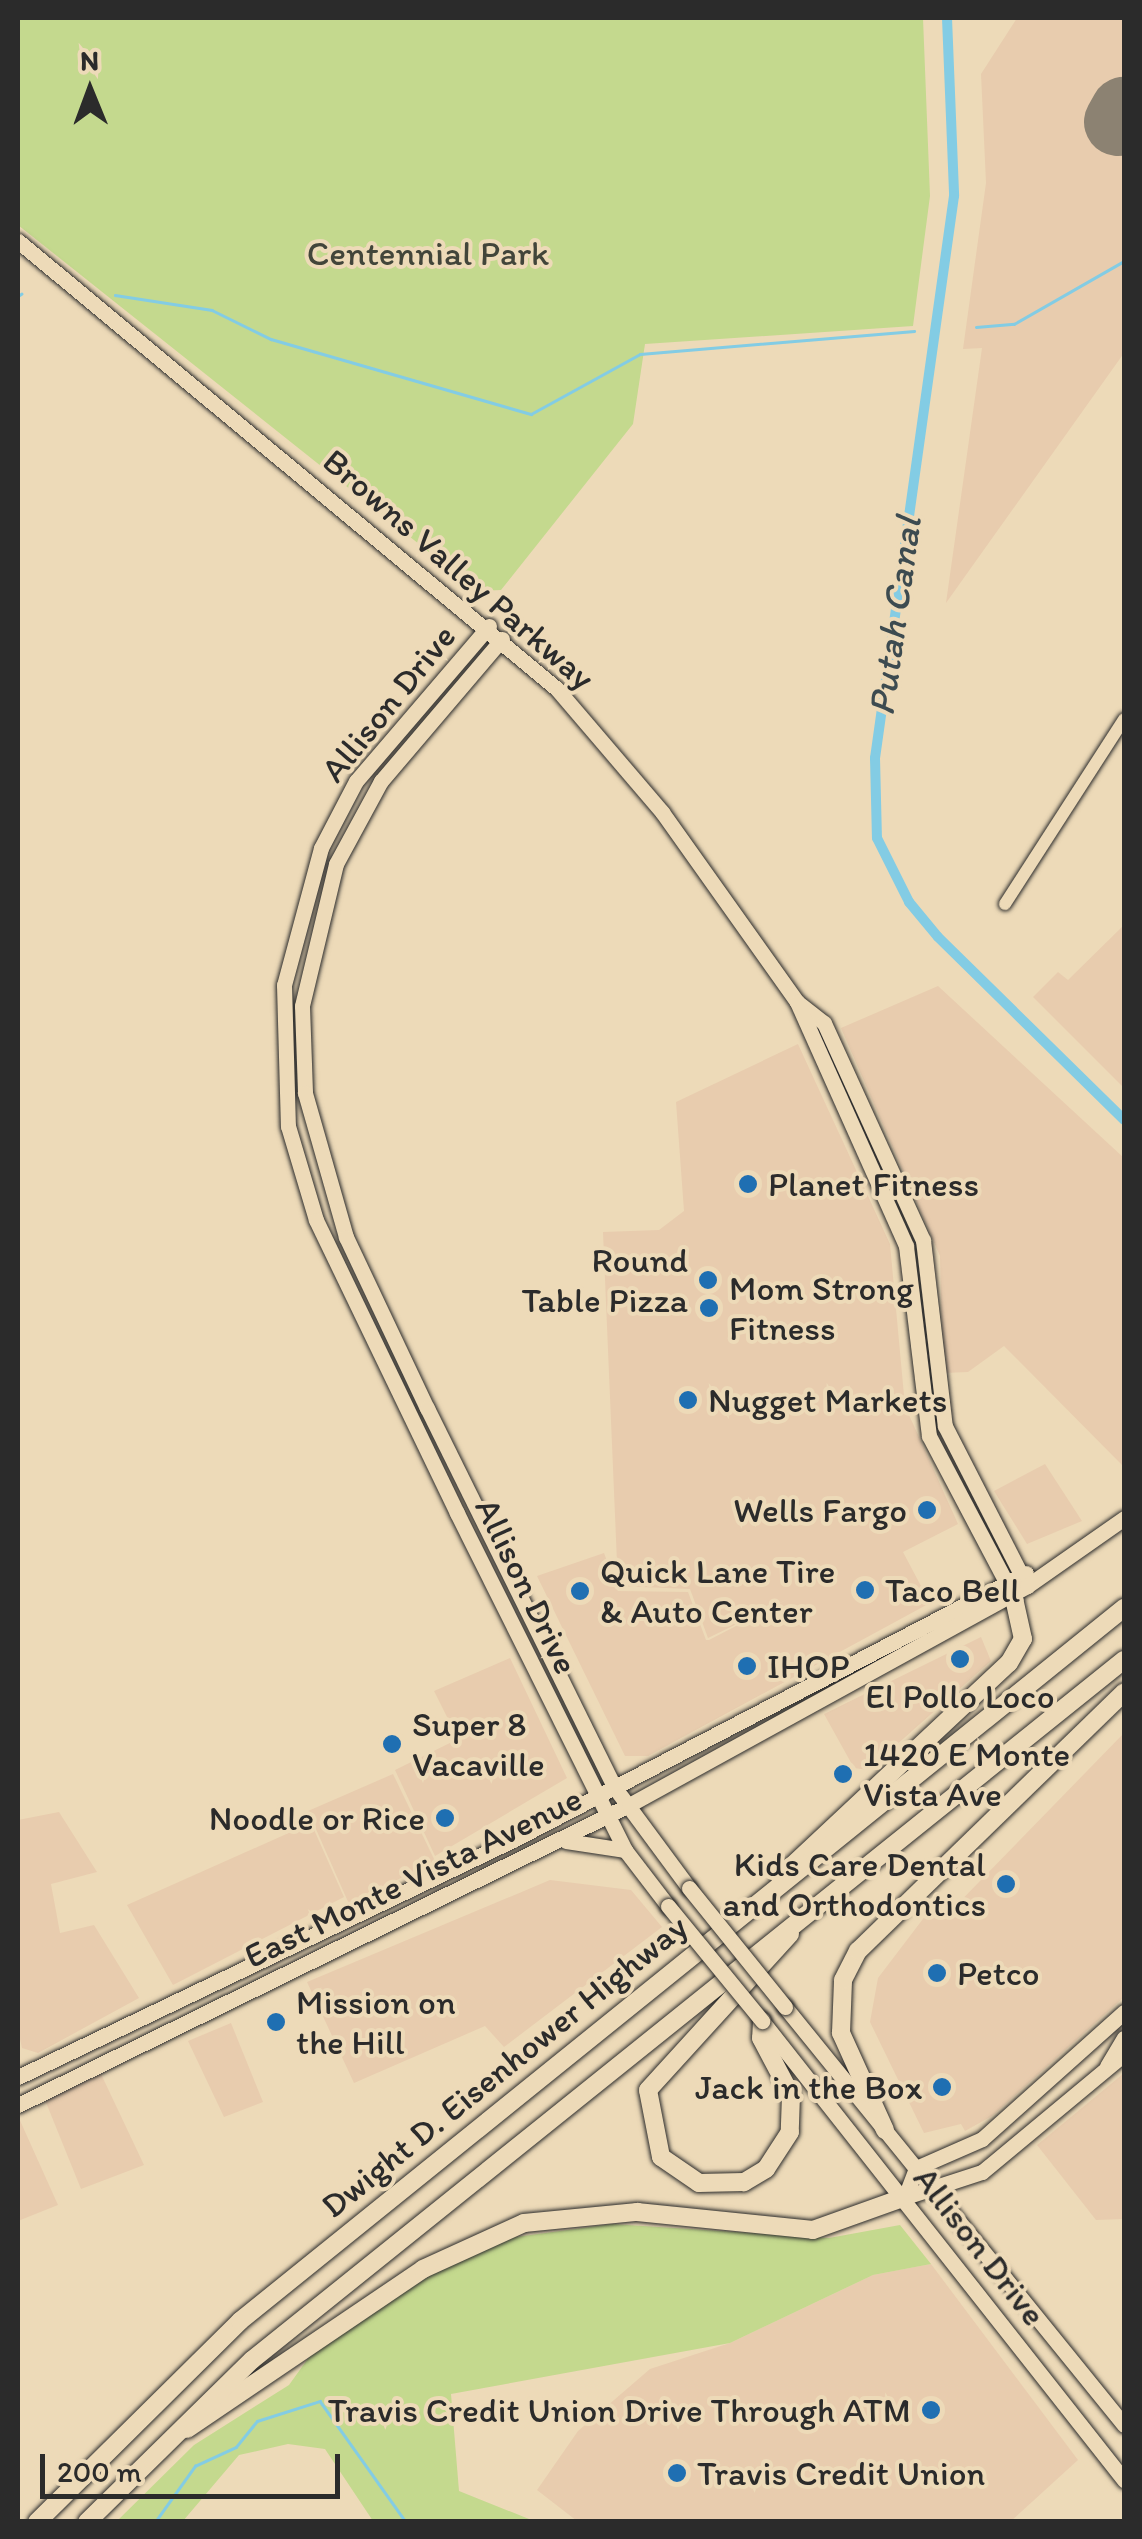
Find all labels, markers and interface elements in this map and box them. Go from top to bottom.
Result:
north arrow [40,40,140,140]
text: N [80,43,99,77]
park label: Centennial Park [307,232,549,274]
street label: Browns Valley Parkway [315,440,603,698]
water label: Putah Canal [859,514,931,718]
street label: Allison Drive [312,615,464,791]
place label: Planet Fitness [768,1163,979,1205]
marker: Planet Fitness [737,1173,759,1195]
place label: Round Table Pizza [523,1239,688,1321]
place label: Mom Strong Fitness [729,1267,913,1349]
marker: Round Table Pizza [697,1269,719,1291]
marker: Mom Strong Fitness [698,1297,720,1319]
place label: Nugget Markets [708,1379,947,1421]
marker: Nugget Markets [677,1389,699,1411]
place label: Wells Fargo [734,1489,907,1531]
street label: Allison Drive [466,1491,588,1681]
marker: Wells Fargo [916,1499,938,1521]
place label: Quick Lane Tire & Auto Center [600,1550,835,1632]
place label: Taco Bell [885,1569,1021,1611]
marker: Taco Bell [854,1579,876,1601]
marker: Quick Lane Tire & Auto Center [569,1580,591,1602]
place label: IHOP [767,1645,850,1687]
marker: El Pollo Loco [949,1648,971,1670]
marker: IHOP [736,1655,758,1677]
place label: El Pollo Loco [865,1675,1055,1717]
place label: Super 8 Vacaville [412,1703,545,1785]
marker: Super 8 Vacaville [381,1733,403,1755]
place label: 1420 E Monte Vista Ave [863,1733,1070,1815]
marker: 1420 E Monte Vista Ave [832,1763,854,1785]
street label: East Monte Vista Avenue [238,1777,588,1977]
place label: Noodle or Rice [209,1797,425,1839]
marker: Noodle or Rice [434,1807,456,1829]
place label: Kids Care Dental and Orthodontics [723,1843,986,1925]
marker: Kids Care Dental and Orthodontics [995,1873,1017,1895]
street label: Dwight D. Eisenhower Highway [313,1906,695,2226]
place label: Petco [957,1952,1039,1994]
marker: Petco [926,1962,948,1984]
place label: Mission on the Hill [296,1981,456,2063]
marker: Mission on the Hill [265,2011,287,2033]
place label: Jack in the Box [695,2066,922,2108]
marker: Jack in the Box [931,2076,953,2098]
street label: Allison Drive [905,2158,1055,2334]
place label: Travis Credit Union Drive Through ATM [327,2389,911,2431]
marker: Travis Credit Union Drive Through ATM [920,2399,942,2421]
scale bar [45,2434,345,2496]
place label: Travis Credit Union [697,2452,985,2494]
text: 200 m [57,2453,142,2490]
marker: Travis Credit Union [666,2462,688,2484]

